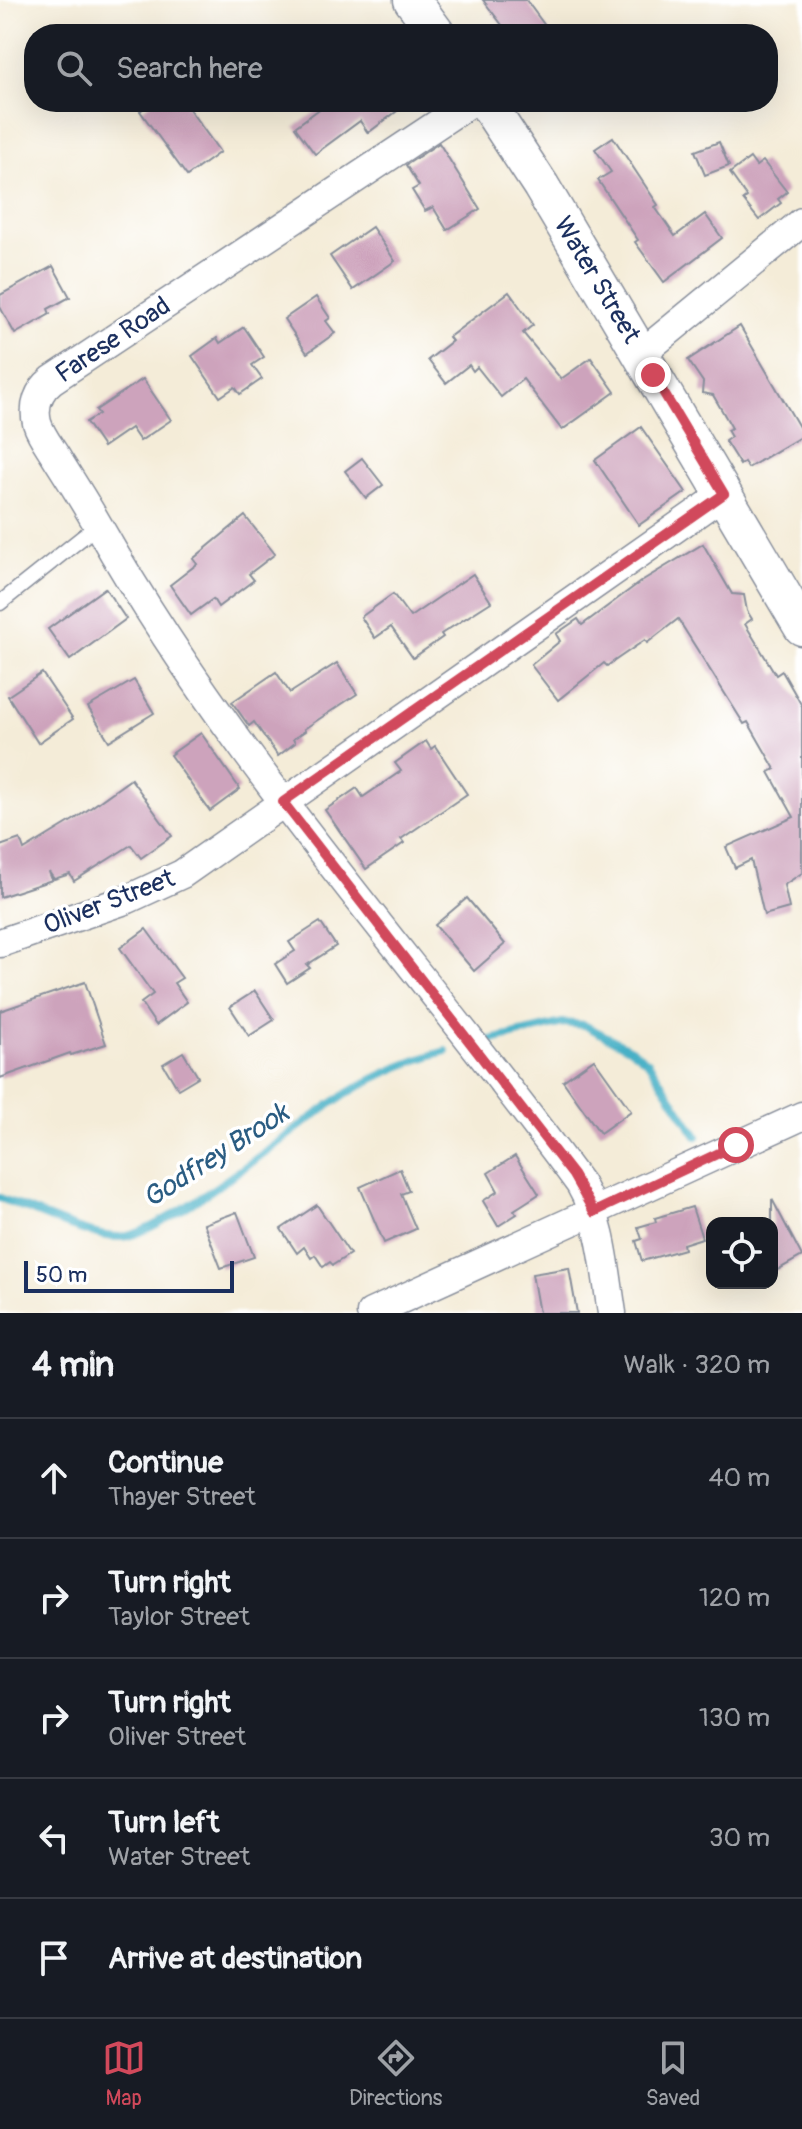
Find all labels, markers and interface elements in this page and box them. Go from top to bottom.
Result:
search box [24,24,778,112]
icon: search [52,46,96,90]
text: Search here [116,50,263,87]
street label: Water Street [547,211,648,350]
street label: Farese Road [49,290,177,390]
route end [635,357,671,393]
street label: Oliver Street [39,862,180,942]
water label: Godfrey Brook [136,1095,298,1216]
route start [718,1127,754,1163]
map controls [706,1217,778,1289]
button: locate [706,1217,778,1289]
scale bar [24,1257,234,1293]
text: 50 m [36,1261,87,1289]
text: 4 min [32,1344,114,1387]
text: Walk · 320 m [623,1349,770,1381]
text: Continue [108,1444,223,1481]
icon: ahead [32,1456,76,1500]
text: 40 m [708,1462,770,1494]
text: Thayer Street [108,1481,256,1513]
text: Turn right [108,1564,231,1601]
icon: right [32,1576,76,1620]
text: 120 m [699,1582,770,1614]
text: Taylor Street [108,1601,250,1633]
text: Turn right [108,1684,231,1721]
icon: right [32,1696,76,1740]
text: 130 m [699,1702,770,1734]
text: Oliver Street [108,1721,246,1753]
text: Turn left [108,1804,219,1841]
icon: left [32,1816,76,1860]
text: 30 m [709,1822,770,1854]
text: Water Street [108,1841,250,1873]
icon: arrive [32,1936,76,1980]
text: Arrive at destination [108,1940,362,1977]
tab: Map [102,2036,146,2112]
tab: Directions [349,2036,442,2112]
tab: Saved [646,2036,700,2112]

